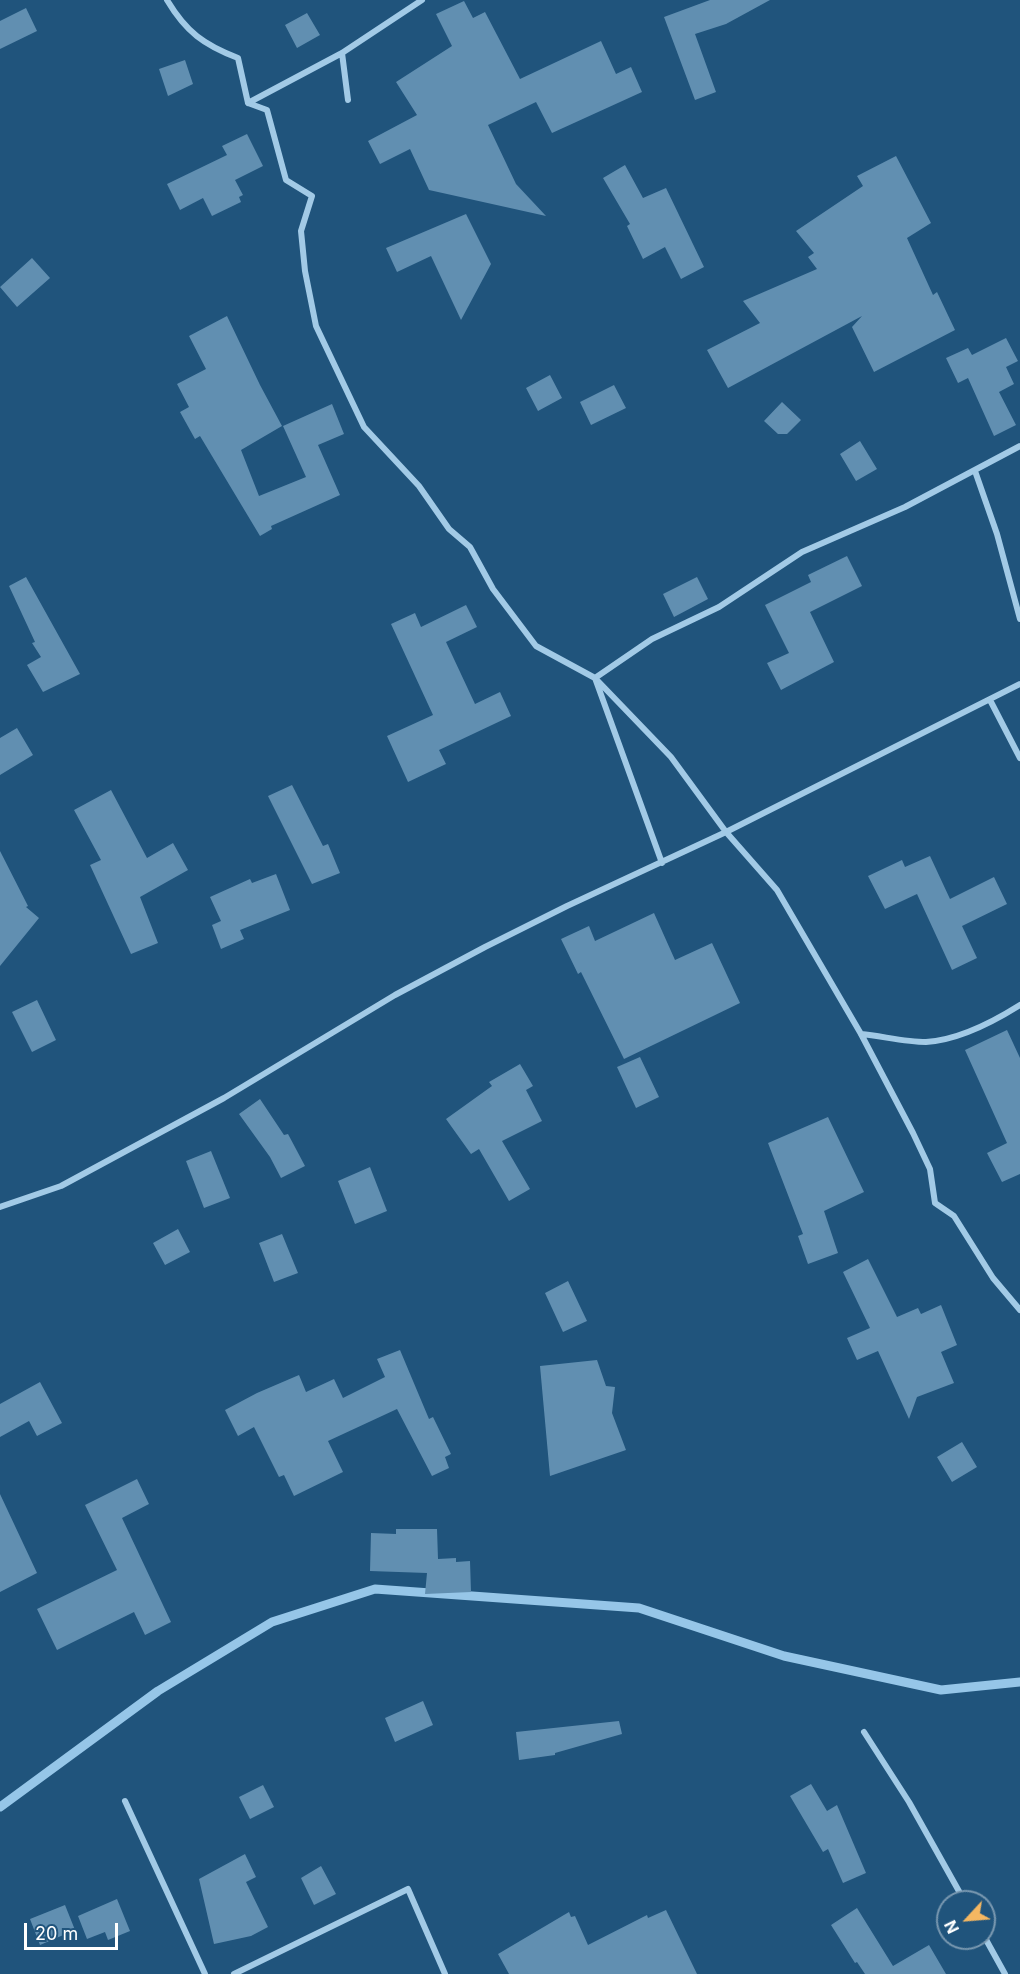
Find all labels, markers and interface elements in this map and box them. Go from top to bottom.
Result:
north arrow [936,1890,996,1950]
scale bar [27,1911,122,1949]
text: N [940,1917,963,1937]
text: 20 m [35,1923,78,1944]

